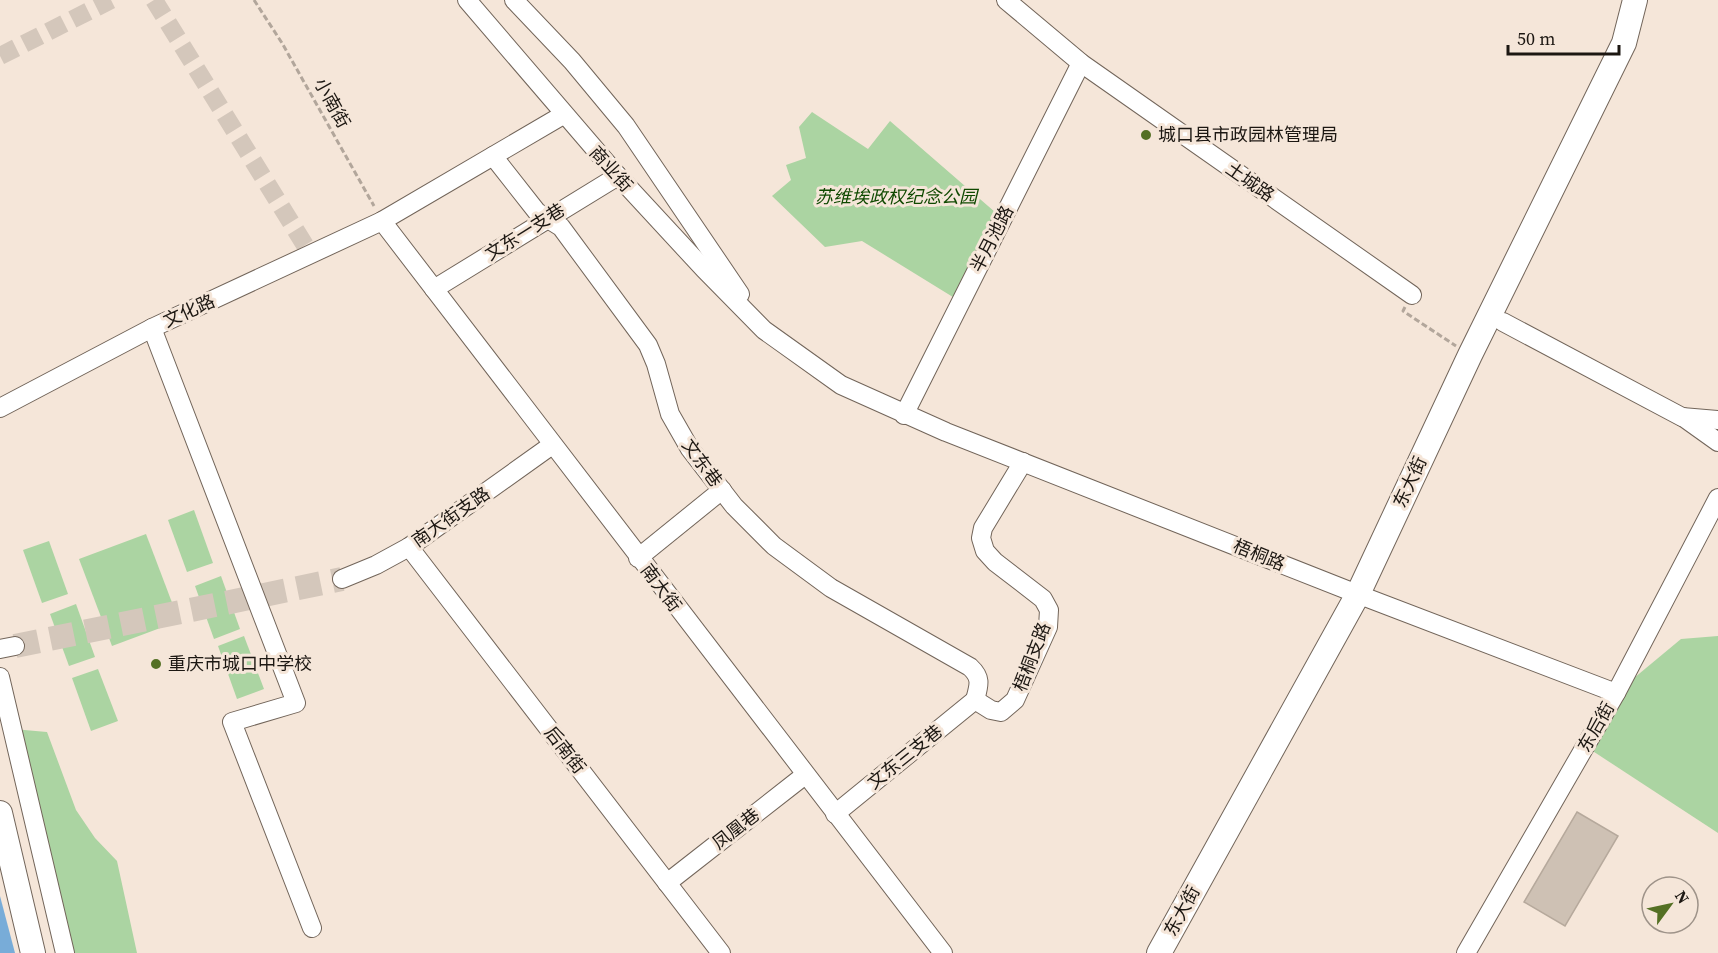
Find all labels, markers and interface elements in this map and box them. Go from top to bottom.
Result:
scale bar [1508,18,1619,56]
text: 50 m [1517,26,1555,51]
street label: 小南街 [308,73,356,132]
place label: 城口县市政园林管理局 [1158,122,1338,147]
marker: 城口县市政园林管理局 [1139,128,1153,142]
street label: 商业街 [584,140,639,197]
street label: 土城路 [1221,156,1280,207]
park label: 苏维埃政权纪念公园 [815,184,980,209]
street label: 文东一支巷 [480,197,570,266]
street label: 半月池路 [964,201,1019,277]
street label: 文化路 [159,288,219,333]
street label: 文东巷 [676,434,728,492]
street label: 东大街 [1387,452,1432,512]
street label: 南大街支路 [407,481,495,553]
street label: 梧桐路 [1229,533,1289,576]
street label: 南大街 [635,559,688,617]
street label: 梧桐支路 [1007,619,1056,695]
place label: 重庆市城口中学校 [168,651,312,676]
marker: 重庆市城口中学校 [149,657,163,671]
street label: 东后街 [1571,697,1620,756]
street label: 文东三支巷 [862,719,948,795]
street label: 后南街 [539,721,592,779]
street label: 凤凰巷 [707,802,765,855]
north arrow [1640,875,1700,935]
street label: 东大街 [1158,881,1206,940]
text: N [1670,886,1695,908]

